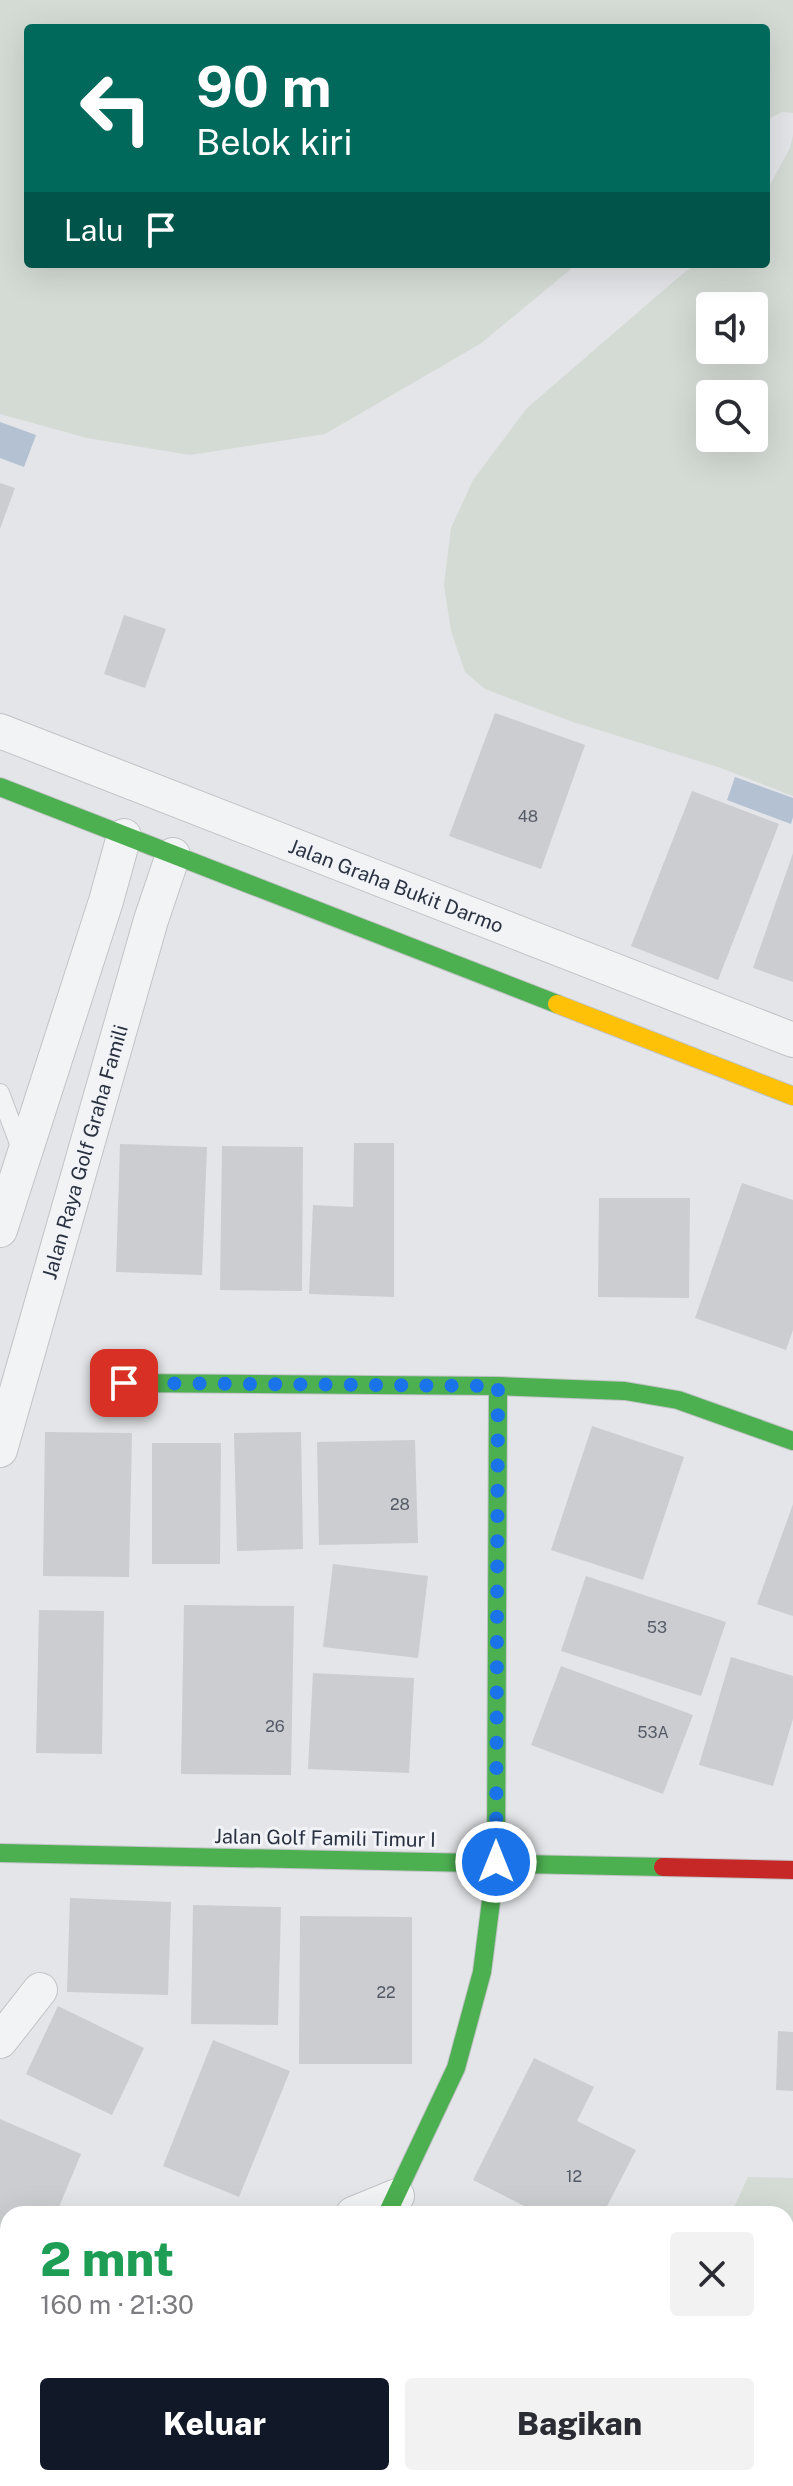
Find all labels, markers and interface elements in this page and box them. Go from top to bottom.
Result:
text: 90 m [196,54,332,120]
icon: left [64,56,168,160]
text: Belok kiri [196,121,352,163]
icon: arrive [139,208,183,252]
text: Lalu [64,212,123,248]
map controls [696,292,768,452]
button: sound [696,292,768,364]
button: search [696,380,768,452]
house number: 48 [518,807,538,826]
street label: Jalan Graha Bukit Darmo [285,834,507,938]
street label: Jalan Raya Golf Graha Famili [37,1022,133,1282]
pin [90,1349,158,1417]
icon: arrive [102,1361,146,1405]
house number: 28 [390,1495,410,1514]
house number: 53 [647,1618,667,1637]
house number: 26 [265,1717,285,1736]
house number: 53A [637,1723,669,1742]
position arrow [454,1820,538,1904]
street label: Jalan Golf Famili Timur I [214,1824,436,1852]
house number: 22 [376,1983,396,2002]
house number: 12 [566,2167,582,2186]
text: 2 mnt [40,2230,174,2287]
button: close [670,2232,754,2316]
text: 160 m · 21:30 [40,2289,194,2320]
button: Keluar [40,2378,389,2470]
button: Bagikan [405,2378,754,2470]

